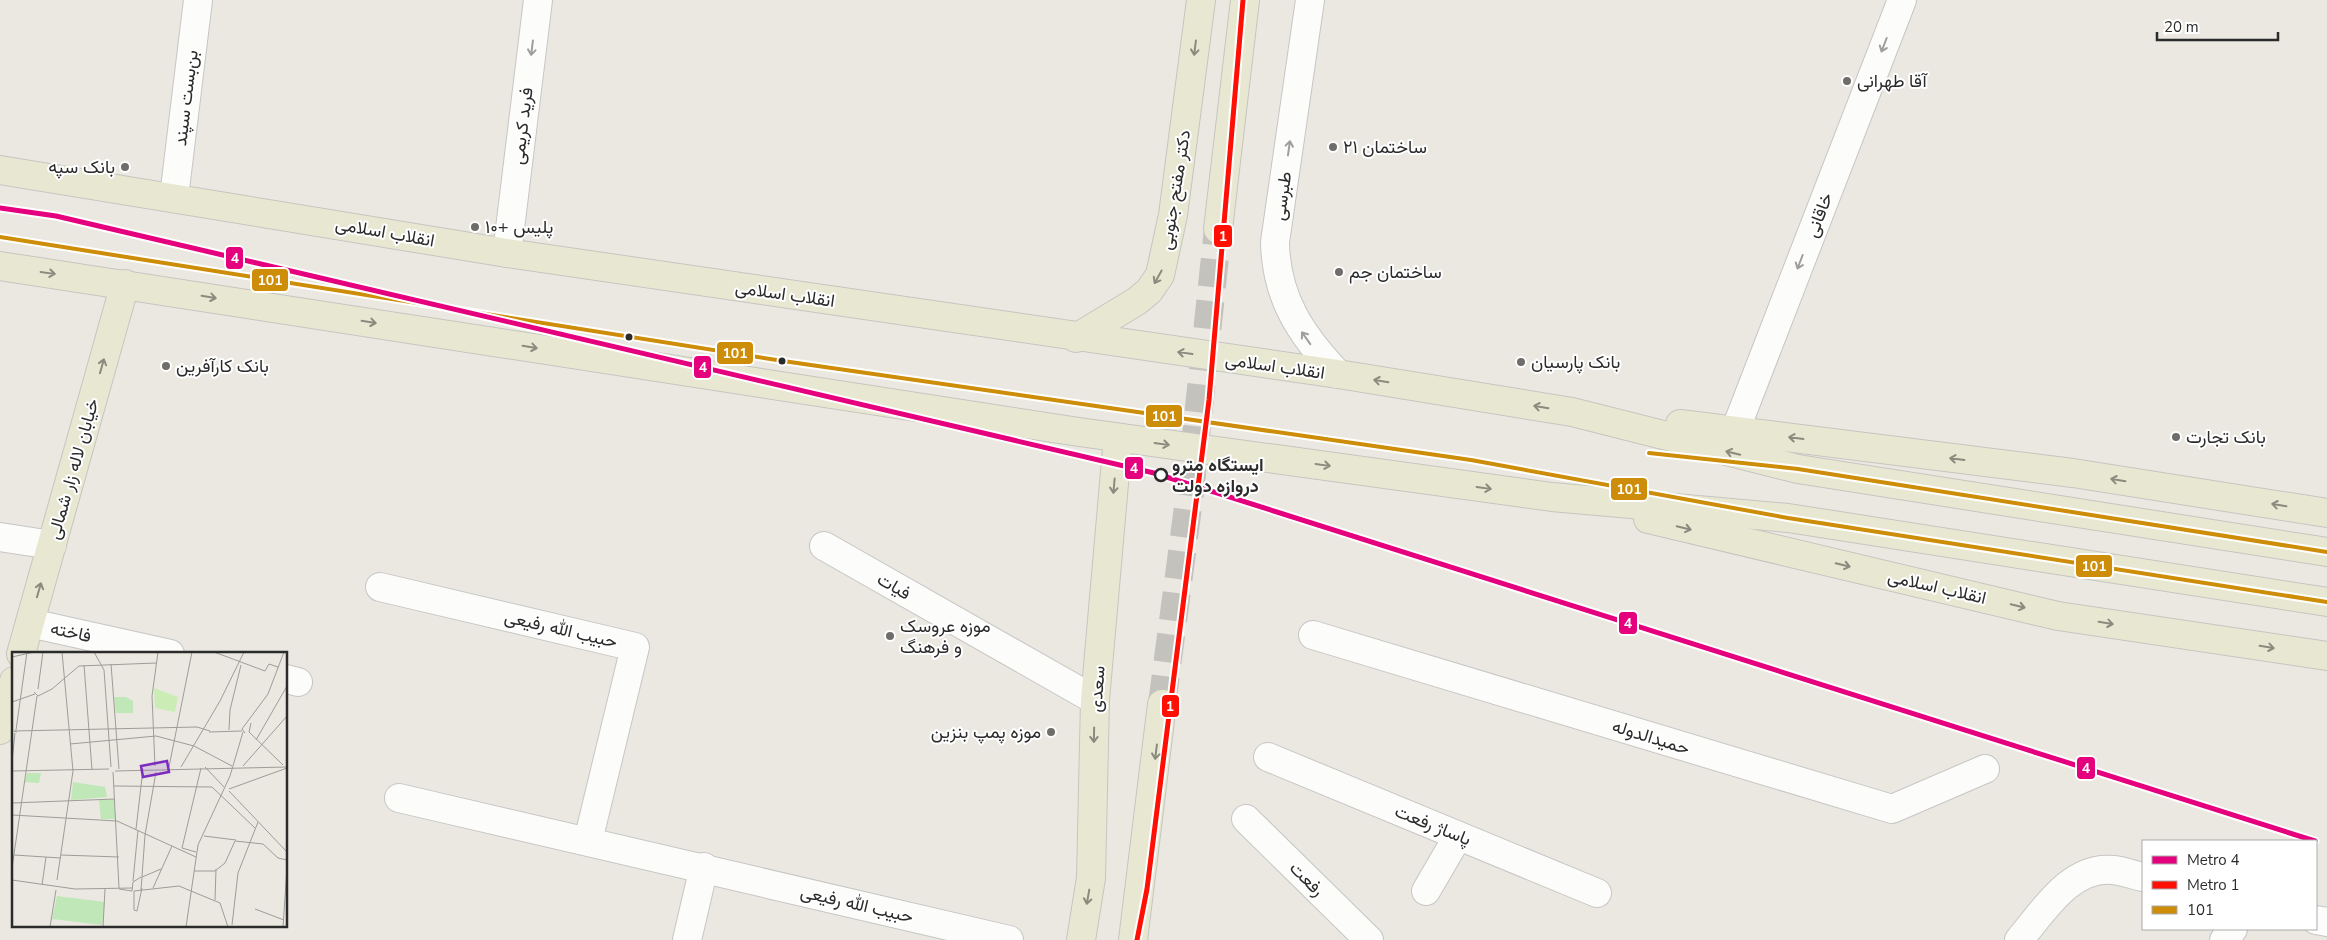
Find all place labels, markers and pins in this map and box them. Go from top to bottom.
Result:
place label: آقا طهرانی [1857,69,1929,93]
marker: آقا طهرانی [1841,75,1853,87]
place label: ساختمان ۲۱ [1343,135,1427,159]
marker: ساختمان ۲۱ [1327,141,1339,153]
place label: بانک سپه [48,155,115,179]
marker: بانک سپه [119,161,131,173]
place label: پلیس +۱۰ [485,215,553,239]
marker: پلیس +۱۰ [469,221,481,233]
place label: ساختمان جم [1349,260,1442,284]
marker: ساختمان جم [1333,266,1345,278]
unlabelled marker [624,332,634,342]
place label: بانک پارسیان [1531,350,1620,374]
place label: بانک کارآفرین [176,354,269,378]
unlabelled marker [777,356,787,366]
marker: بانک پارسیان [1515,356,1527,368]
marker: بانک کارآفرین [160,360,172,372]
place label: بانک تجارت [2186,425,2266,449]
marker: بانک تجارت [2170,431,2182,443]
place label: ایستگاه مترو دروازه دولت [1172,453,1264,498]
marker: ایستگاه مترو دروازه دولت [1154,468,1168,482]
place label: موزه عروسک و فرهنگ [900,614,991,659]
marker: موزه عروسک و فرهنگ [884,630,896,642]
place label: موزه پمپ بنزین [931,720,1041,744]
marker: موزه پمپ بنزین [1045,726,1057,738]

